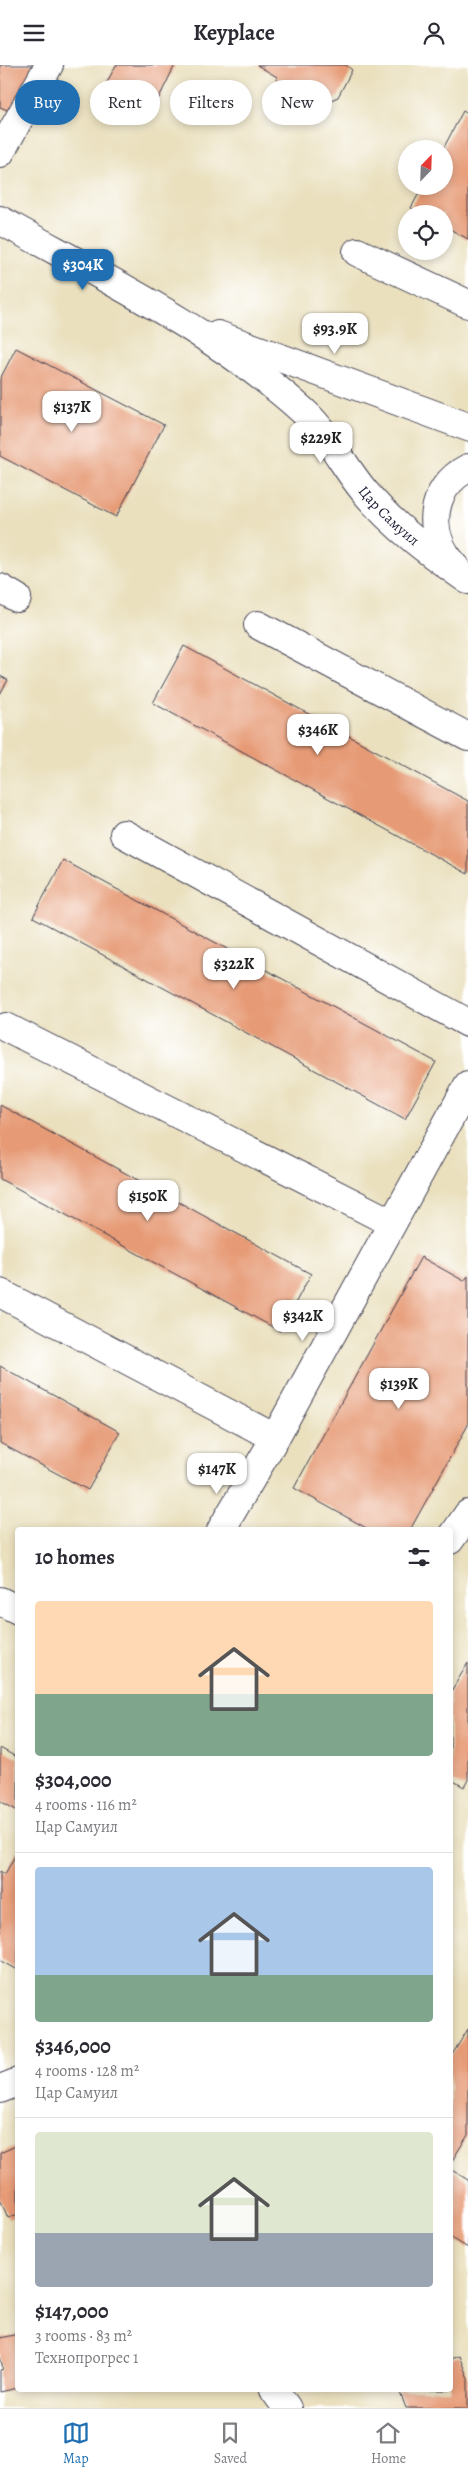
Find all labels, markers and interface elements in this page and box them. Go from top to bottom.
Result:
text: Keyplace [193,18,275,48]
icon: menu [20,19,48,47]
icon: person [420,19,448,47]
chip: Buy [15,80,80,125]
chip: Rent [90,80,160,125]
chip: Filters [170,80,252,125]
chip: New [262,80,332,125]
north arrow [398,140,452,195]
map controls [398,140,453,260]
button: locate [398,205,453,260]
pin: $304K [48,249,118,291]
text: $304K [63,254,103,276]
pin: $93.9K [294,313,376,355]
text: $93.9K [313,318,357,340]
pin: $137K [37,391,107,433]
text: $137K [53,396,91,418]
pin: $229K [286,421,356,464]
text: $229K [301,427,341,449]
street label: Цар Самуил [354,482,424,550]
pin: $346K [283,713,353,756]
text: $346K [298,719,338,741]
pin: $322K [199,947,269,990]
text: $322K [214,953,254,975]
pin: $150K [113,1179,183,1222]
text: $150K [129,1185,167,1207]
pin: $342K [268,1299,338,1342]
text: $342K [283,1305,323,1327]
pin: $139K [364,1367,434,1410]
text: $139K [380,1373,418,1395]
pin: $147K [182,1453,252,1495]
text: $147K [198,1458,236,1480]
text: 10 homes [35,1543,115,1571]
icon: filters [405,1543,433,1571]
icon: home [189,1634,279,1724]
text: $304,000 [35,1766,112,1794]
text: 4 rooms · 116 m² [35,1794,137,1816]
text: Цар Самуил [35,1816,118,1838]
icon: home [189,1899,279,1989]
text: $346,000 [35,2032,111,2060]
text: 4 rooms · 128 m² [35,2060,139,2082]
text: Цар Самуил [35,2082,118,2104]
icon: home [189,2164,279,2254]
text: $147,000 [35,2297,108,2325]
text: 3 rooms · 83 m² [35,2325,132,2347]
text: Технопрогрес 1 [35,2347,139,2369]
tab: Map [62,2419,90,2468]
tab: Saved [214,2419,247,2468]
tab: Home [371,2419,406,2468]

